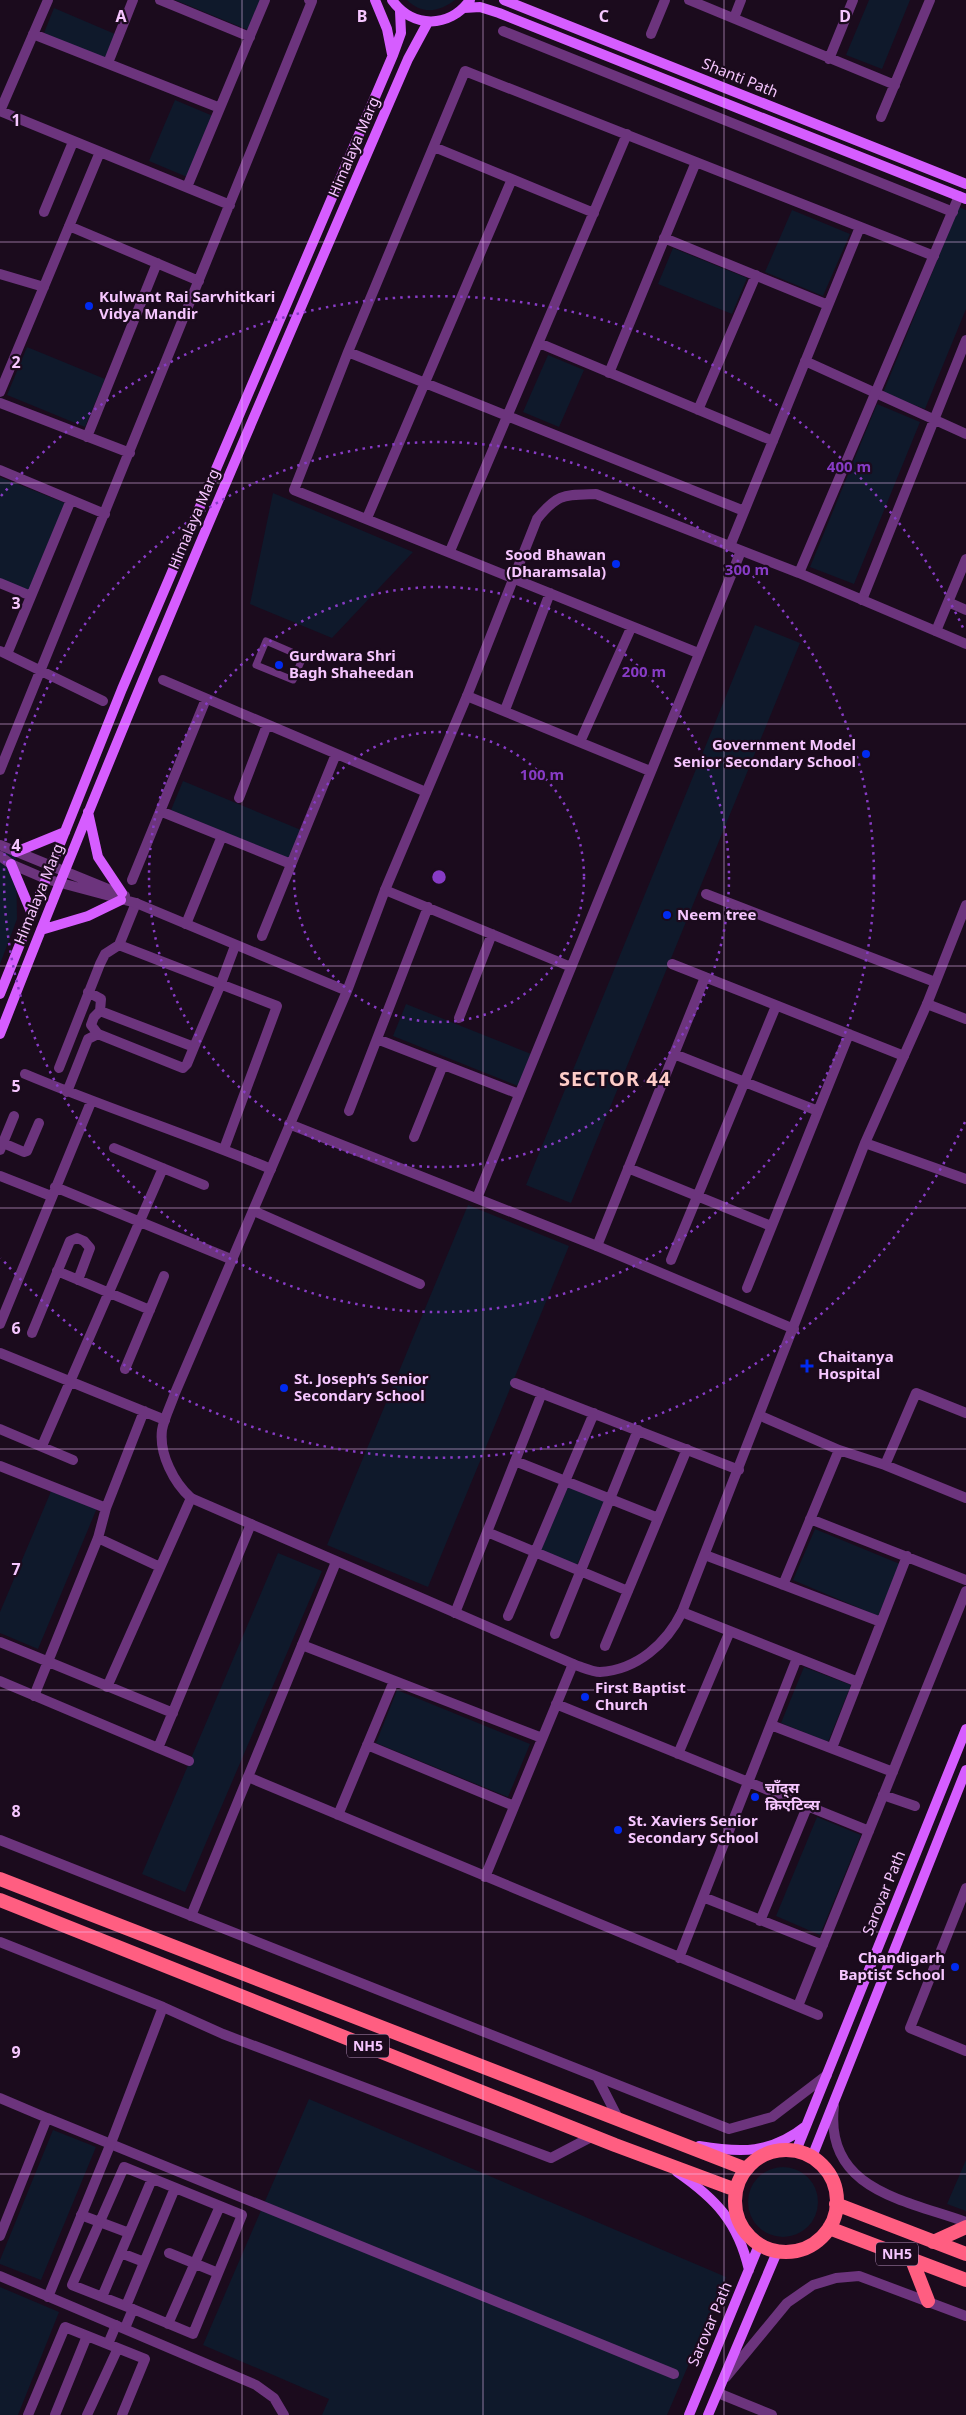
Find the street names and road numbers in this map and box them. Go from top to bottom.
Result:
street label: Shanti Path [699,53,781,101]
street label: Himalaya Marg [323,93,383,200]
street label: Himalaya Marg [163,465,223,572]
street label: Himalaya Marg [9,840,67,947]
street label: Sarovar Path [857,1847,909,1938]
road number: NH5 [347,2034,389,2058]
road number: NH5 [876,2242,918,2266]
street label: Sarovar Path [682,2278,736,2369]

